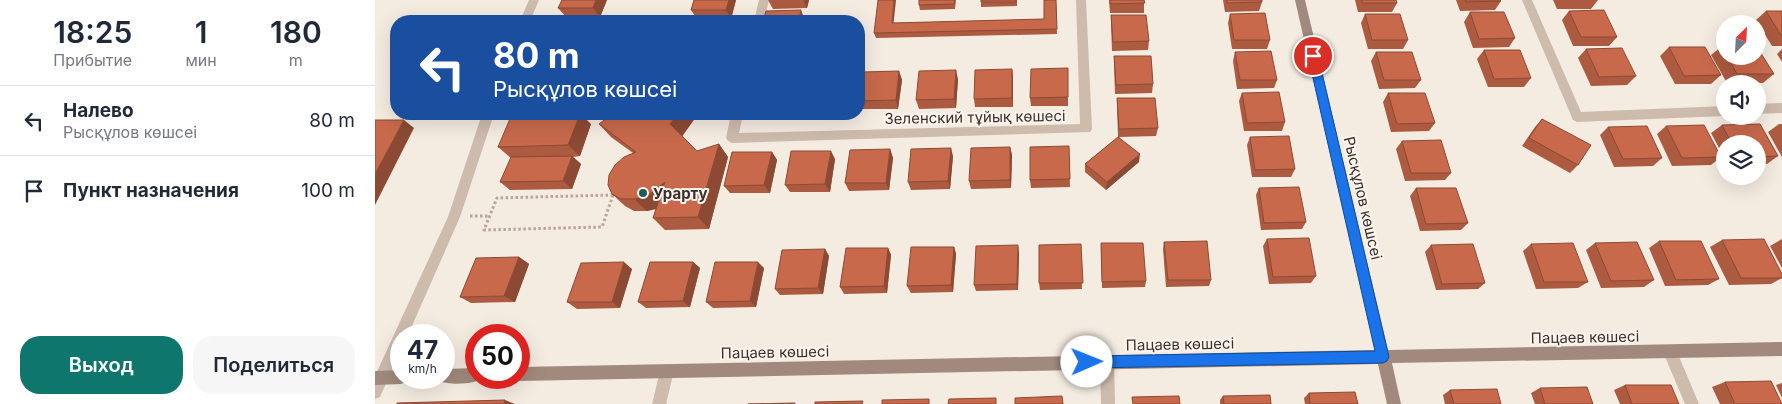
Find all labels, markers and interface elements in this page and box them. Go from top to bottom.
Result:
text: 18:25 [53,14,132,50]
text: 1 [195,14,207,50]
text: 180 [270,14,322,50]
north arrow [1716,15,1766,65]
map controls [1716,15,1766,185]
text: 80 m [493,34,580,76]
icon: left [410,35,475,100]
pin [1292,35,1334,77]
icon: arrive [1299,42,1327,70]
text: Прибытие [53,50,132,70]
text: мин [186,50,217,70]
text: m [289,50,303,70]
button: sound [1716,75,1766,125]
text: Рысқұлов көшсеі [493,76,677,102]
text: Налево [63,99,134,122]
street label: Зеленский тұйық көшесі [884,106,1066,128]
icon: left [20,107,48,135]
text: 80 m [309,109,355,132]
text: Рысқұлов көшсеі [63,122,197,142]
street label: Рысқұлов көшсеі [1340,135,1386,261]
button: layers [1716,135,1766,185]
icon: arrive [20,177,48,205]
text: Пункт назначения [63,179,239,202]
text: 100 m [301,179,355,202]
place label: Урарту [653,184,708,203]
marker: Урарту [637,187,649,199]
speed limit sign: 50 [465,324,530,389]
street label: Пацаев көшесі [1531,327,1639,347]
street label: Пацаев көшесі [1126,334,1234,354]
text: 47 [407,335,438,365]
position arrow [1060,335,1112,387]
button: Выход [20,336,183,394]
button: Поделиться [193,336,355,394]
street label: Пацаев көшесі [721,342,829,362]
text: km/h [408,361,437,376]

